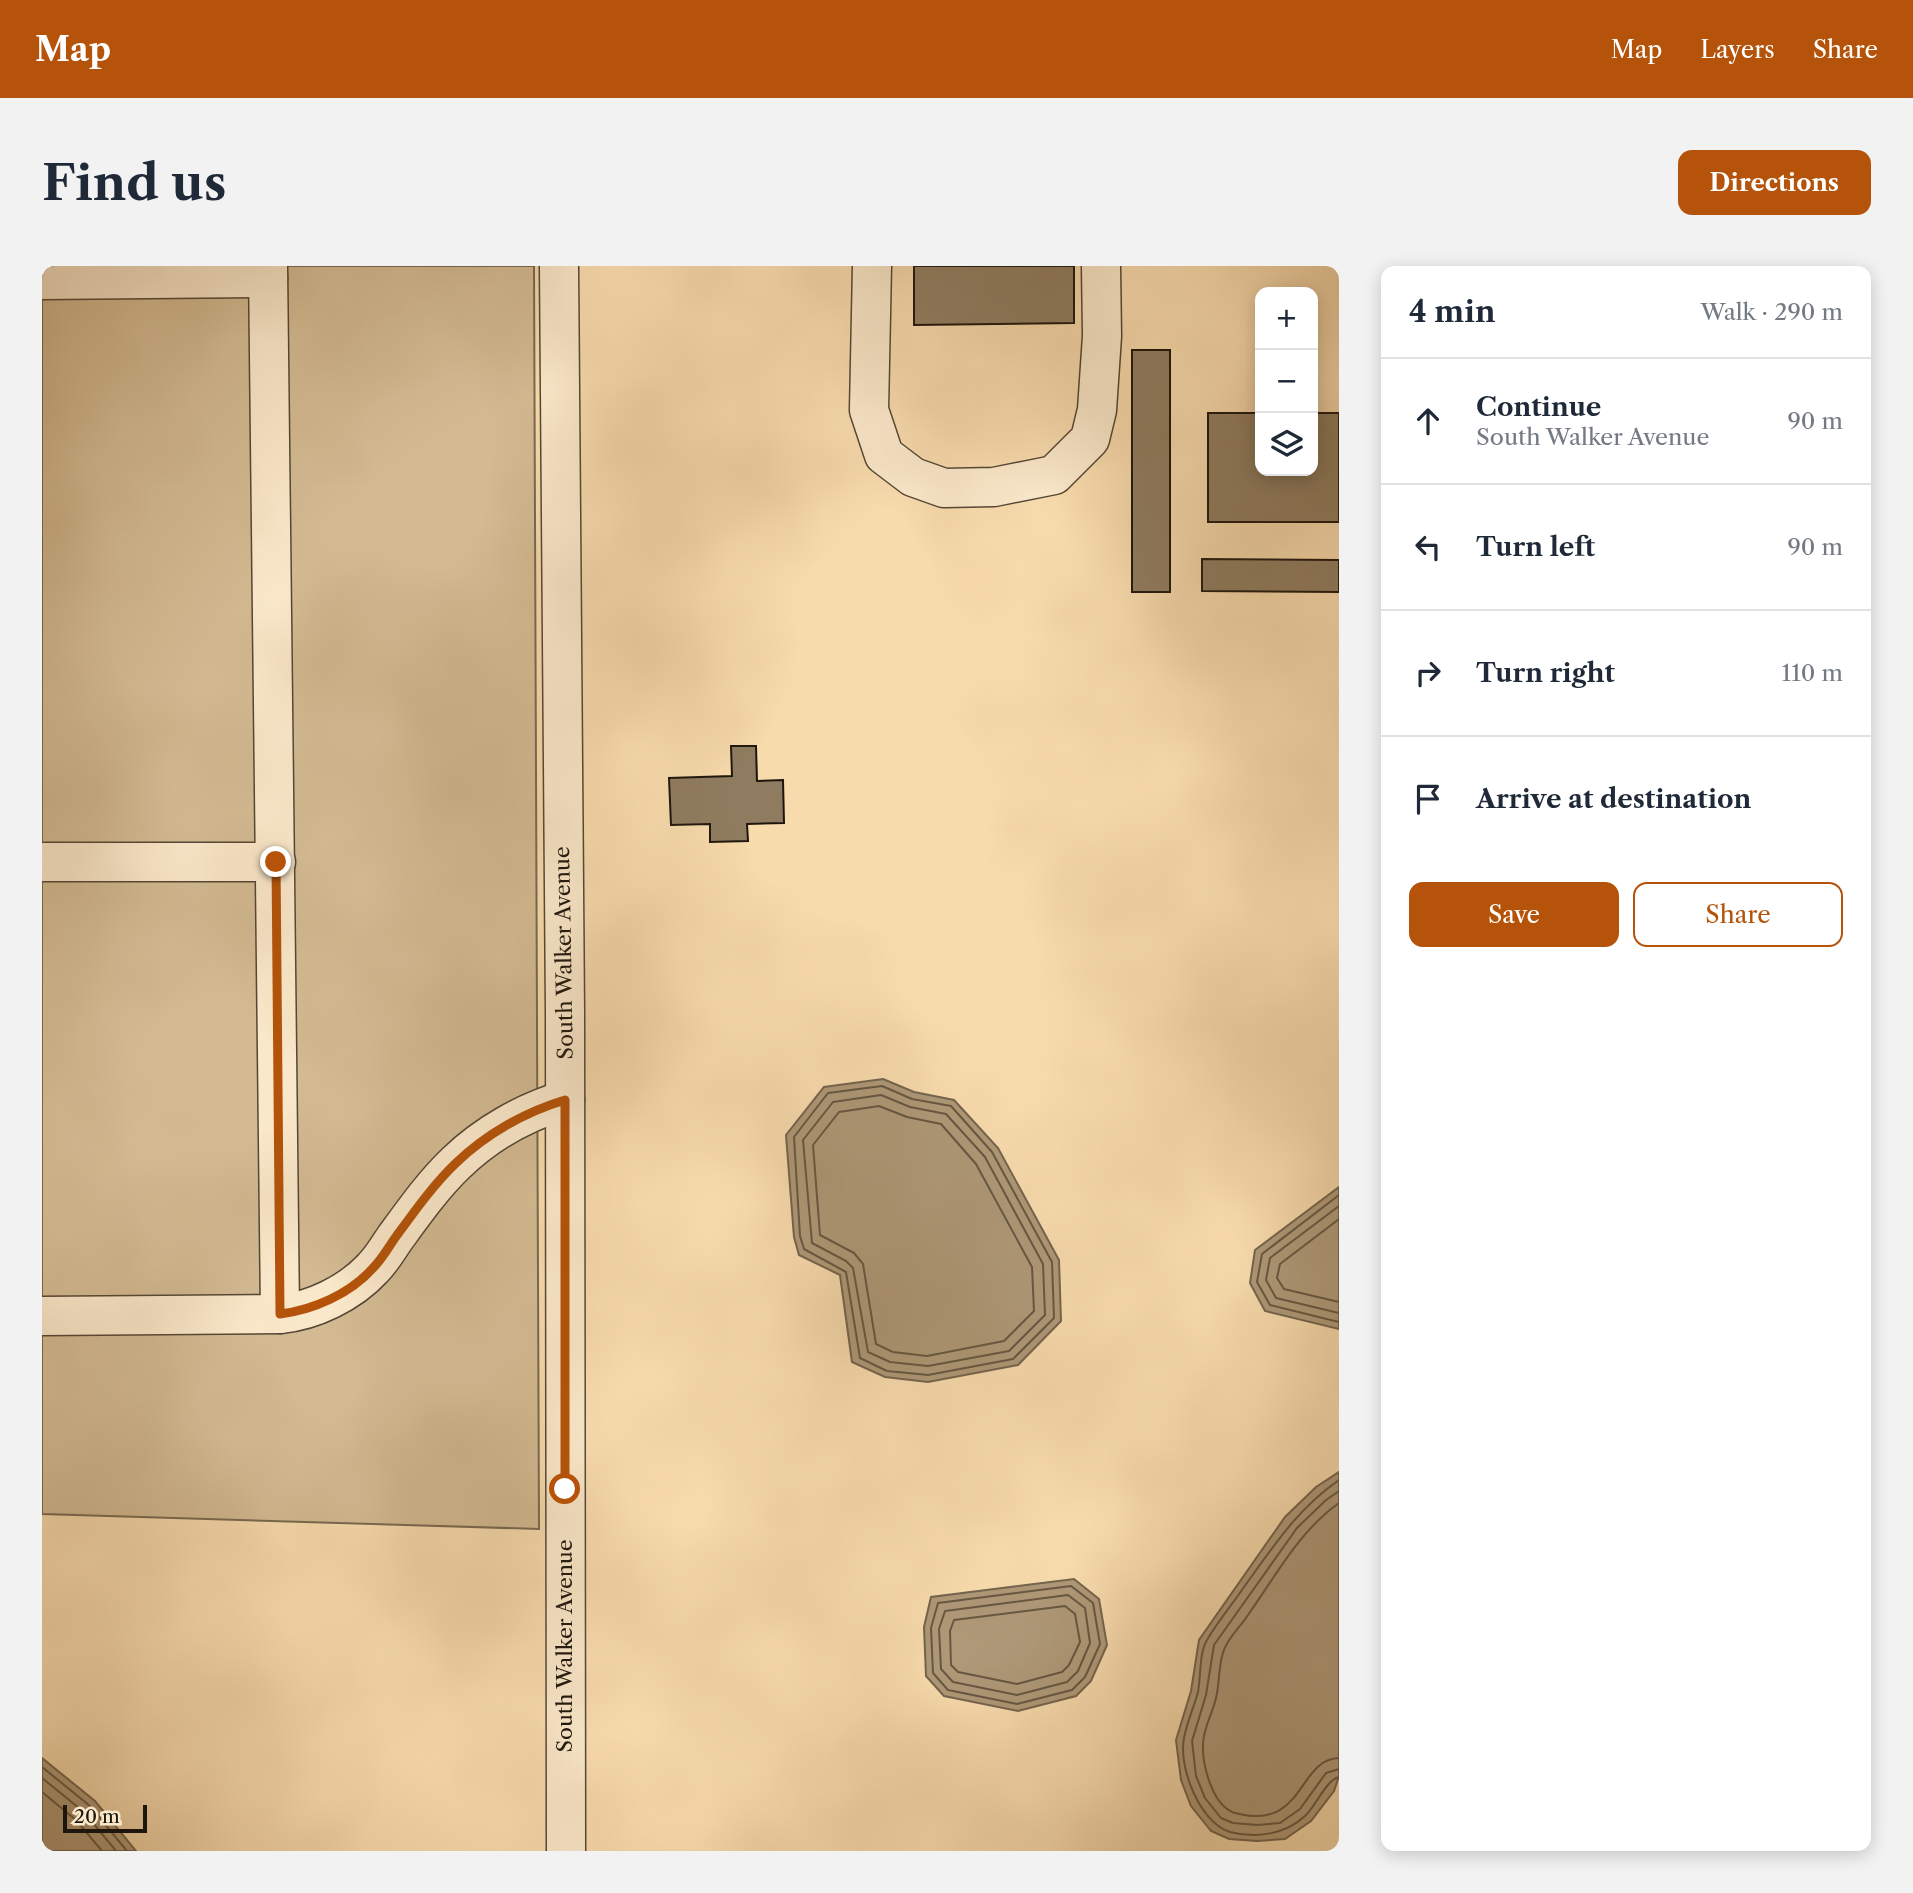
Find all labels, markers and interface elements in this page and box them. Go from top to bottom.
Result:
text: Map [35,29,111,70]
text: Map [1611,35,1662,64]
text: Layers [1700,35,1775,64]
text: Share [1813,35,1878,64]
button: Directions [1678,150,1871,215]
text: Find us [42,152,226,213]
map controls [1255,287,1318,476]
button: + [1255,287,1318,350]
text: 4 min [1409,293,1495,330]
text: Walk · 290 m [1701,298,1843,326]
button: − [1255,350,1318,413]
text: Continue [1476,391,1601,423]
icon: ahead [1409,402,1447,440]
text: 90 m [1787,407,1843,435]
button: layers [1255,413,1318,476]
text: South Walker Avenue [1476,423,1709,451]
icon: left [1409,528,1447,566]
text: Turn left [1476,531,1595,563]
text: 90 m [1787,533,1843,561]
icon: right [1409,654,1447,692]
text: Turn right [1476,657,1615,689]
text: 110 m [1782,659,1843,687]
icon: arrive [1409,780,1447,818]
text: Arrive at destination [1476,783,1751,815]
route end [260,846,291,877]
street label: South Walker Avenue [549,846,578,1060]
button: Save [1409,882,1619,947]
button: Share [1633,882,1843,947]
route start [549,1473,580,1504]
street label: South Walker Avenue [552,1539,577,1753]
scale bar [63,1802,147,1834]
text: 20 m [74,1805,120,1828]

